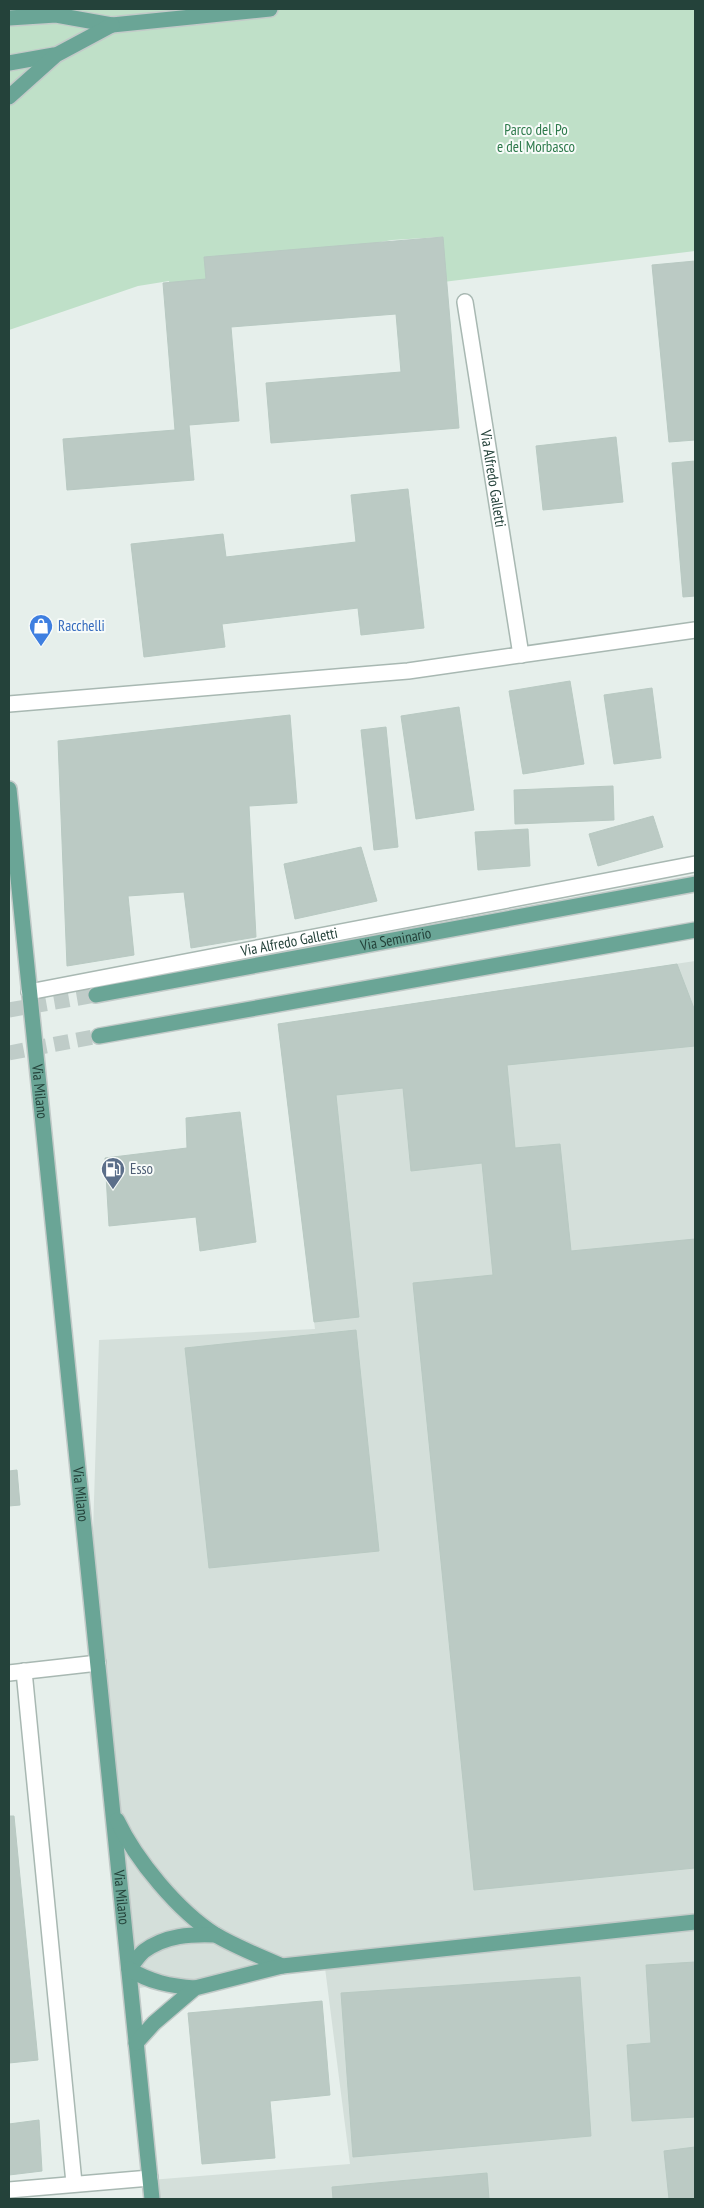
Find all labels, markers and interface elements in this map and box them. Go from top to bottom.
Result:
park label: Parco del Po e del Morbasco [497,120,575,156]
street label: Via Alfredo Galletti [476,428,511,529]
shop icon: Racchelli [28,613,54,647]
place label: Racchelli [58,616,105,635]
street label: Via Alfredo Galletti [238,923,339,960]
street label: Via Seminario [358,923,433,955]
street label: Via Milano [28,1062,52,1120]
fuel station icon: Esso [100,1156,126,1190]
place label: Esso [130,1159,153,1178]
street label: Via Milano [69,1465,93,1523]
street label: Via Milano [110,1868,134,1926]

